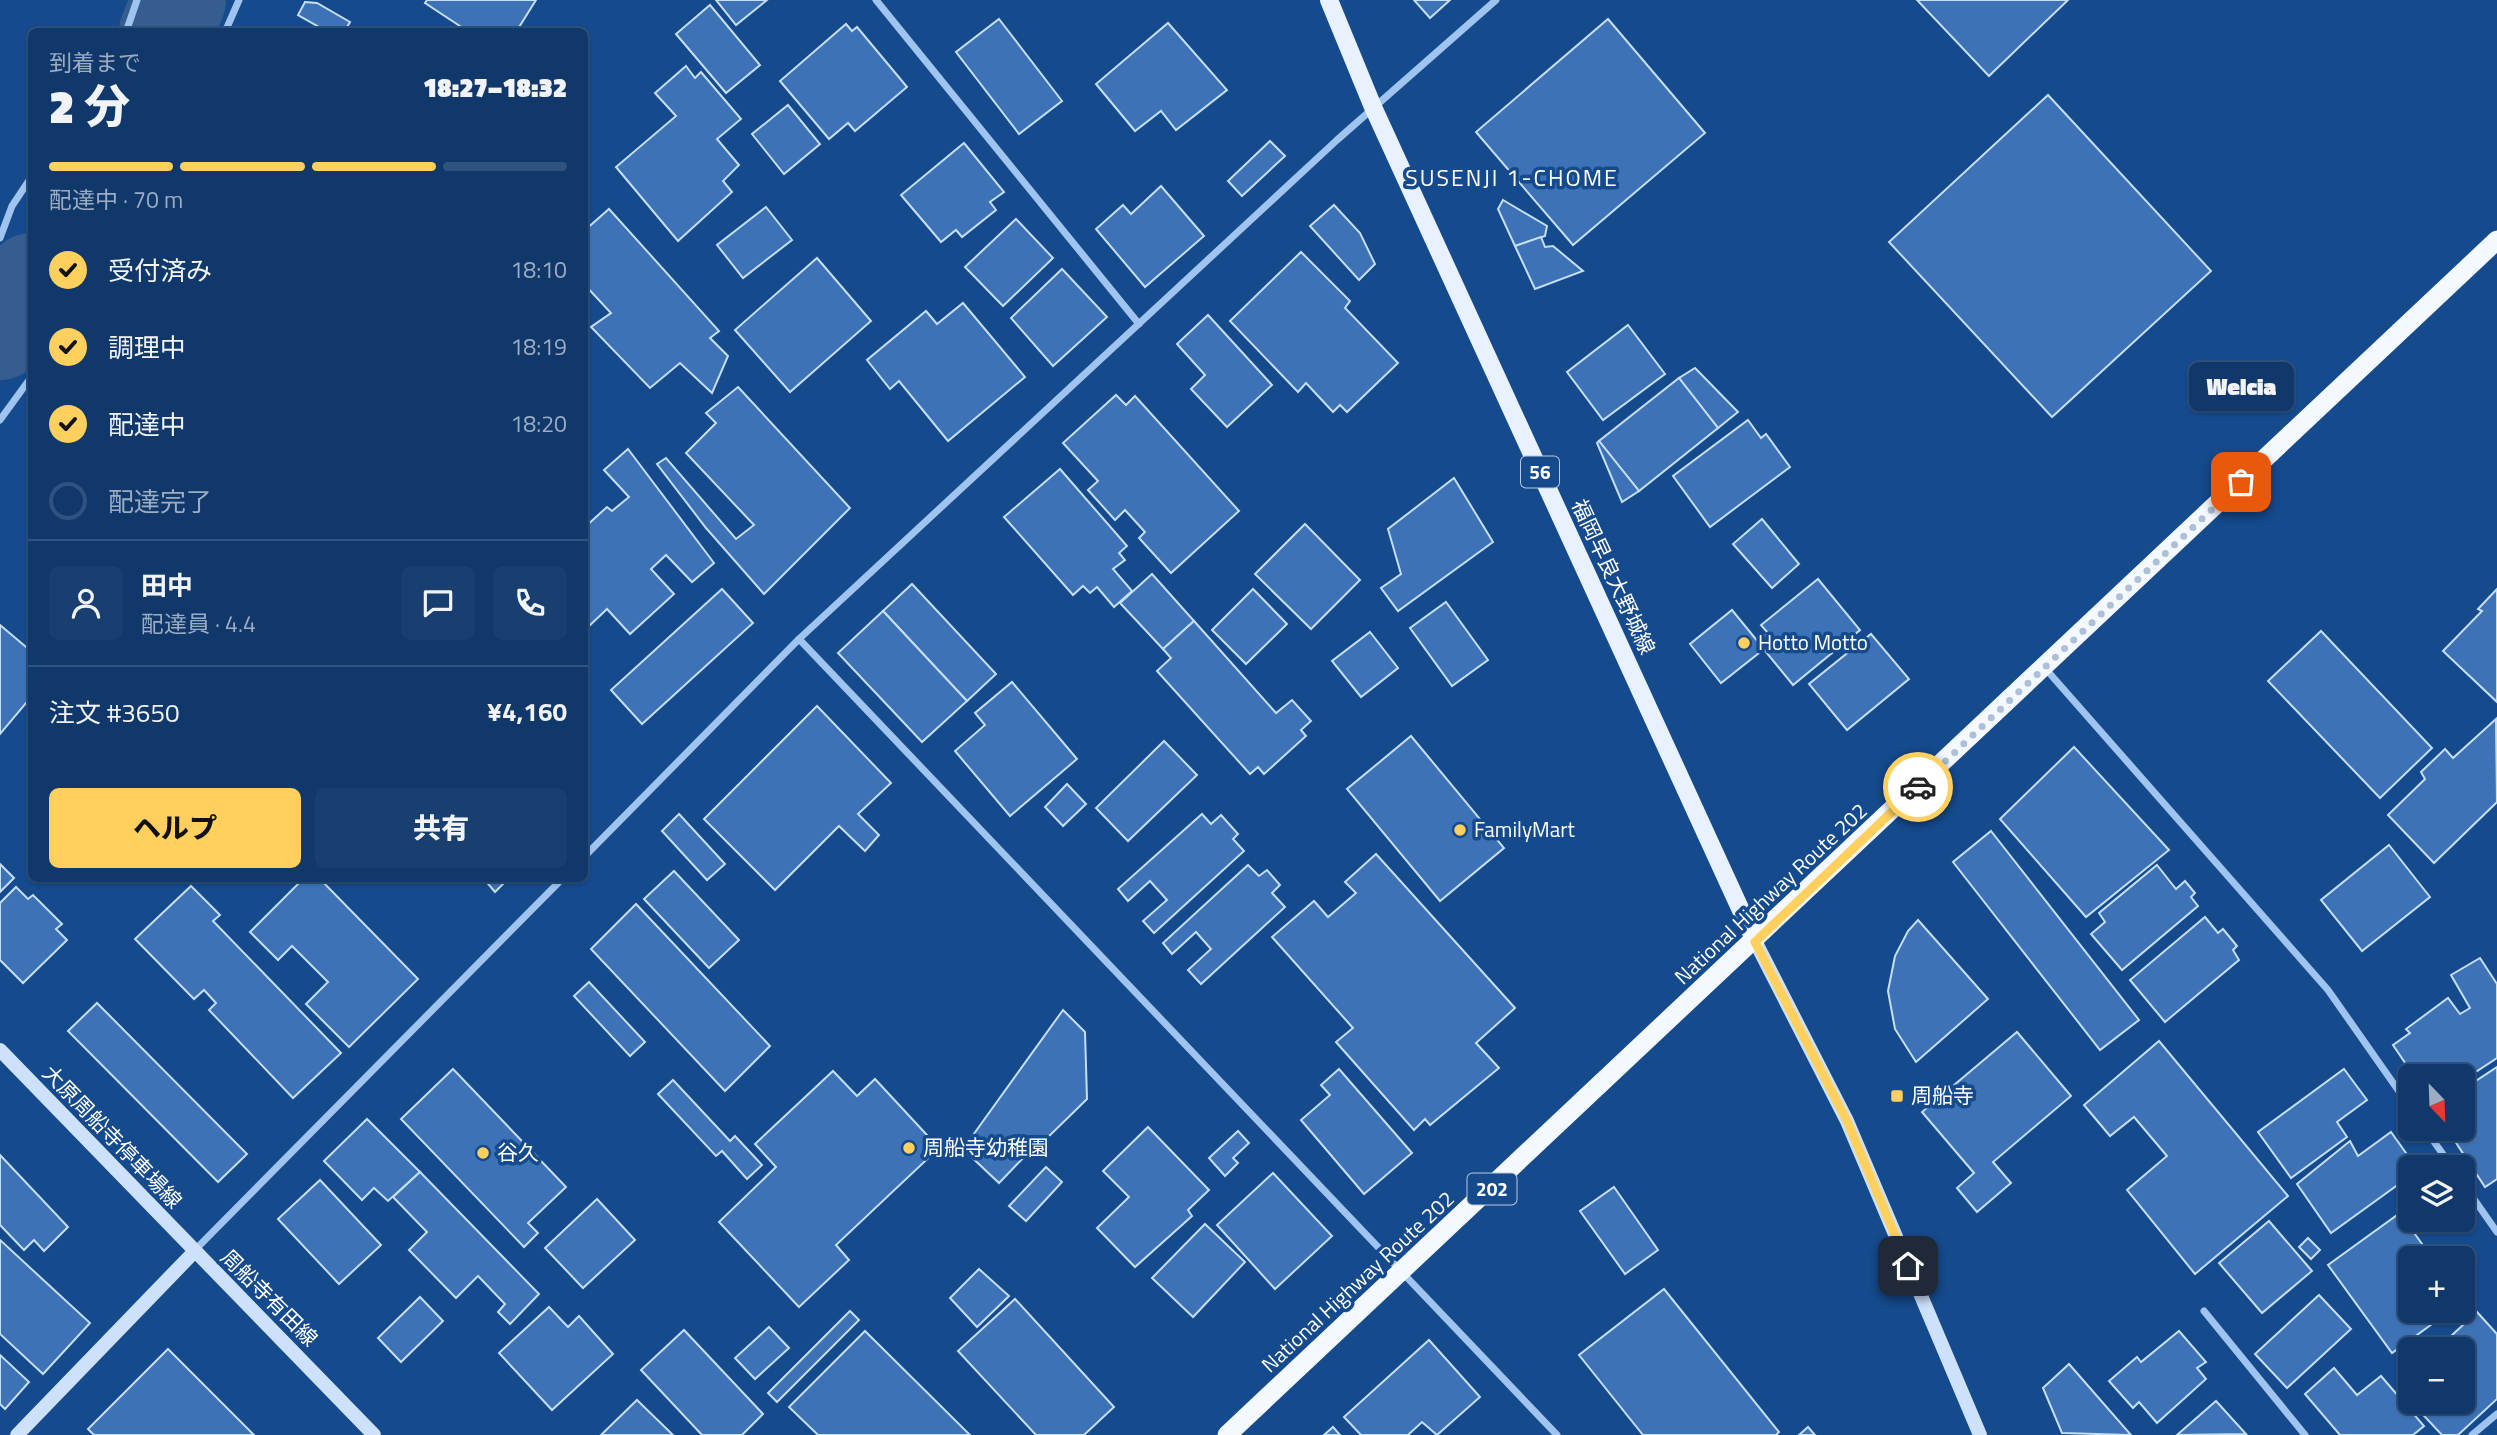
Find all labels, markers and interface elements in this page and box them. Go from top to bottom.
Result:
text: 到着まで [49,45,141,80]
text: 18:27–18:32 [423,68,567,107]
text: 2 分 [49,71,130,141]
district label: SUSENJI 1-CHOME [1405,160,1619,195]
text: 配達中 · 70 m [49,182,183,217]
icon: check [49,251,87,289]
text: 受付済み [108,251,212,290]
text: 18:10 [510,252,567,287]
icon: check [49,328,87,366]
text: 調理中 [108,328,186,367]
text: 18:19 [510,329,567,364]
callout: Welcia [2188,363,2294,412]
text: Welcia [2207,369,2276,404]
icon: check [49,405,87,443]
text: 配達中 [108,405,186,444]
text: 18:20 [510,406,567,441]
pin [2211,452,2271,512]
road number: 56 [1521,457,1559,488]
icon: bag [2222,463,2260,501]
text: 配達完了 [108,482,212,521]
street label: 福岡早良大野城線 [1564,494,1664,659]
button: person [49,566,123,640]
text: 田中 [141,566,193,605]
button: chat [401,566,475,640]
button: phone [493,566,567,640]
text: 配達員 · 4.4 [141,606,256,641]
place label: Hotto Motto [1758,626,1868,658]
marker: Hotto Motto [1736,635,1752,651]
text: ¥4,160 [487,692,567,731]
text: 注文 #3650 [49,693,180,732]
courier [1883,752,1953,822]
icon: car [1899,768,1937,806]
button: ヘルプ [49,788,301,868]
button: 共有 [315,788,567,868]
street label: National Highway Route 202 [1667,795,1874,991]
place label: FamilyMart [1474,813,1575,845]
marker: FamilyMart [1452,822,1468,838]
street label: 大原周船寺停車場線 [36,1057,190,1215]
north arrow [2398,1064,2474,1141]
map controls [2398,1064,2475,1414]
place label: 周船寺 [1911,1079,1974,1111]
marker: 周船寺 [1889,1088,1905,1104]
place label: 周船寺幼稚園 [923,1131,1049,1163]
place label: 谷久 [497,1136,539,1168]
marker: 周船寺幼稚園 [901,1140,917,1156]
marker: 谷久 [475,1145,491,1161]
button: layers [2398,1155,2475,1232]
road number: 202 [1468,1174,1516,1204]
street label: National Highway Route 202 [1254,1183,1461,1379]
pin [1878,1236,1938,1296]
street label: 周船寺有田線 [214,1241,326,1353]
button: + [2398,1246,2475,1323]
icon: home [1889,1247,1927,1285]
button: − [2398,1337,2475,1414]

